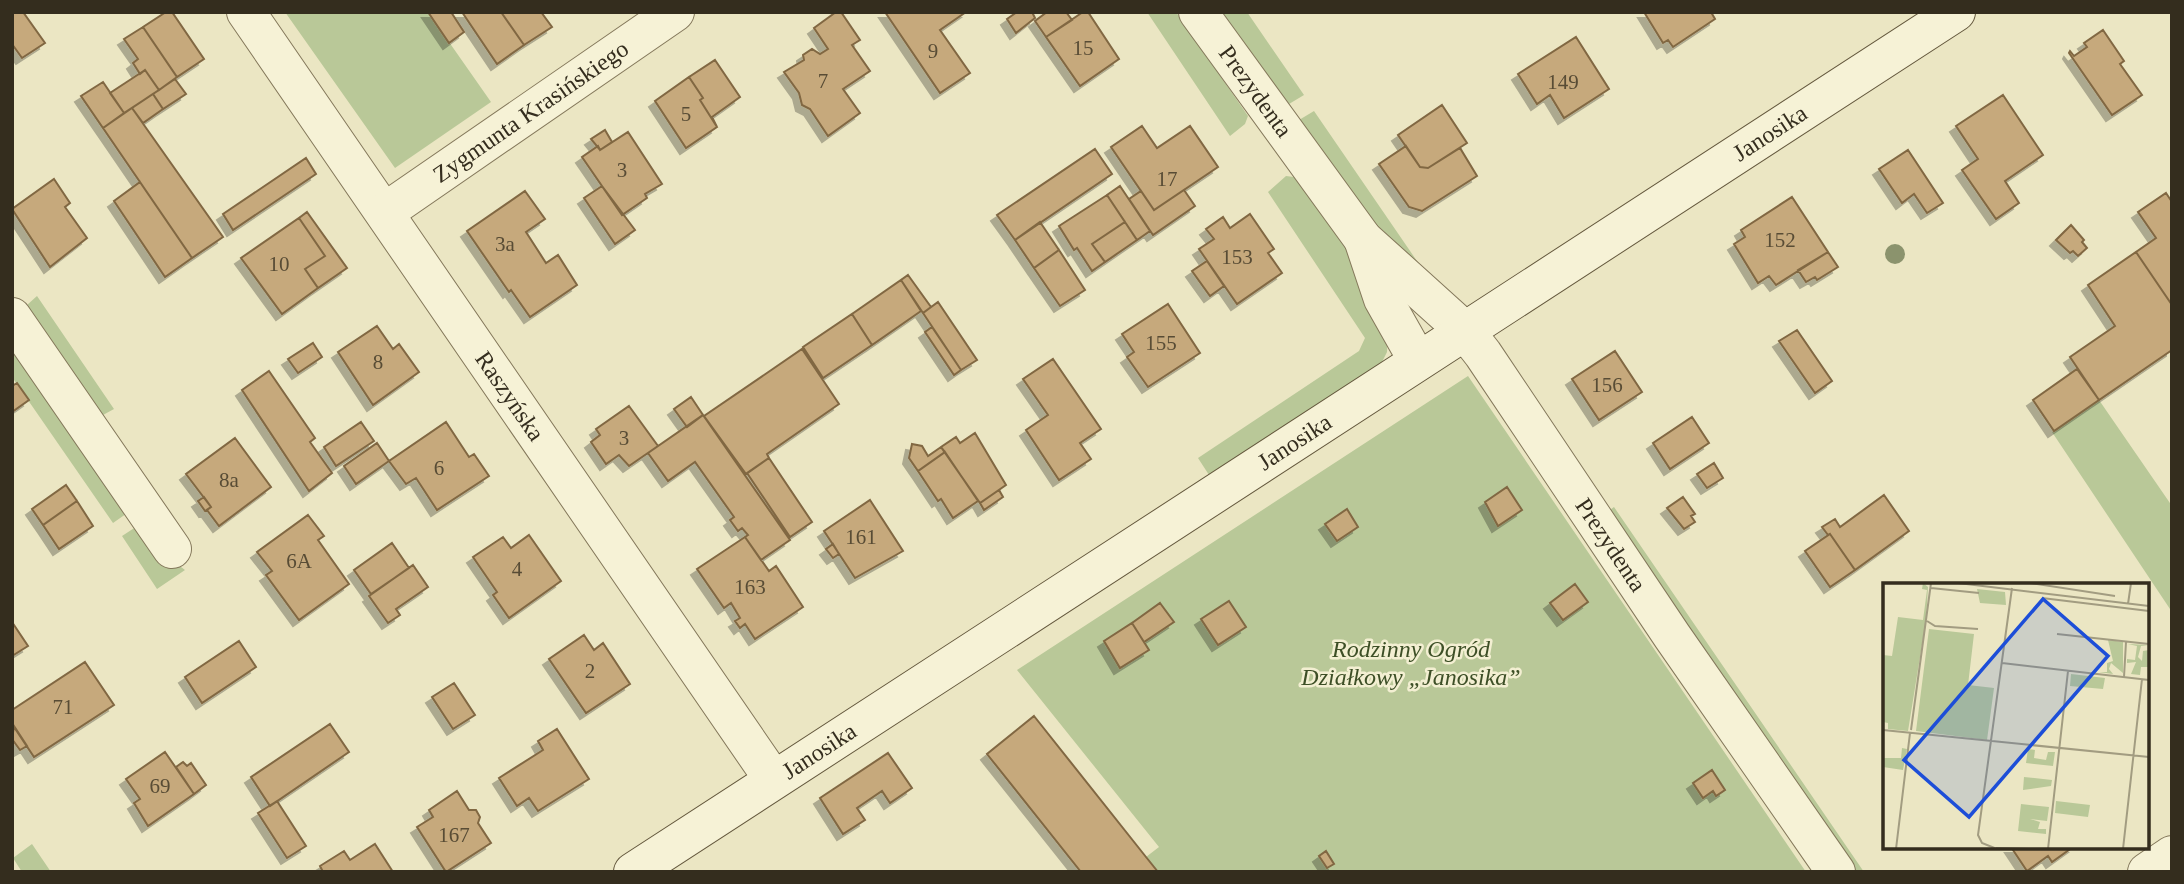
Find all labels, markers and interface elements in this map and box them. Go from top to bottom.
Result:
street label: Zygmunta Krasińskiego [428,35,633,188]
house number: 15 [1073,36,1094,60]
house number: 9 [928,39,938,63]
street label: Prezydenta [1214,40,1298,142]
house number: 7 [818,69,828,93]
house number: 149 [1547,70,1579,94]
street label: Janosika [1728,99,1812,166]
house number: 5 [681,102,691,126]
house number: 3 [617,158,627,182]
house number: 17 [1157,167,1178,191]
house number: 152 [1764,228,1796,252]
house number: 3a [495,232,516,256]
house number: 153 [1221,245,1253,269]
house number: 10 [269,252,290,276]
house number: 155 [1145,331,1177,355]
street label: Raszyńska [470,346,550,446]
house number: 8 [373,350,383,374]
house number: 156 [1591,373,1623,397]
street label: Janosika [1253,408,1337,475]
house number: 3 [619,426,629,450]
house number: 6 [434,456,444,480]
house number: 8a [219,468,240,492]
street label: Prezydenta [1570,493,1652,597]
house number: 161 [845,525,877,549]
house number: 6A [286,549,313,573]
house number: 4 [512,557,523,581]
house number: 163 [734,575,766,599]
inset map [1883,583,2149,849]
park label: Rodzinny Ogród Działkowy „Janosika” [1300,636,1521,690]
house number: 2 [585,659,595,683]
house number: 71 [53,695,74,719]
street label: Janosika [777,717,861,784]
house number: 69 [150,774,171,798]
house number: 167 [438,823,470,847]

